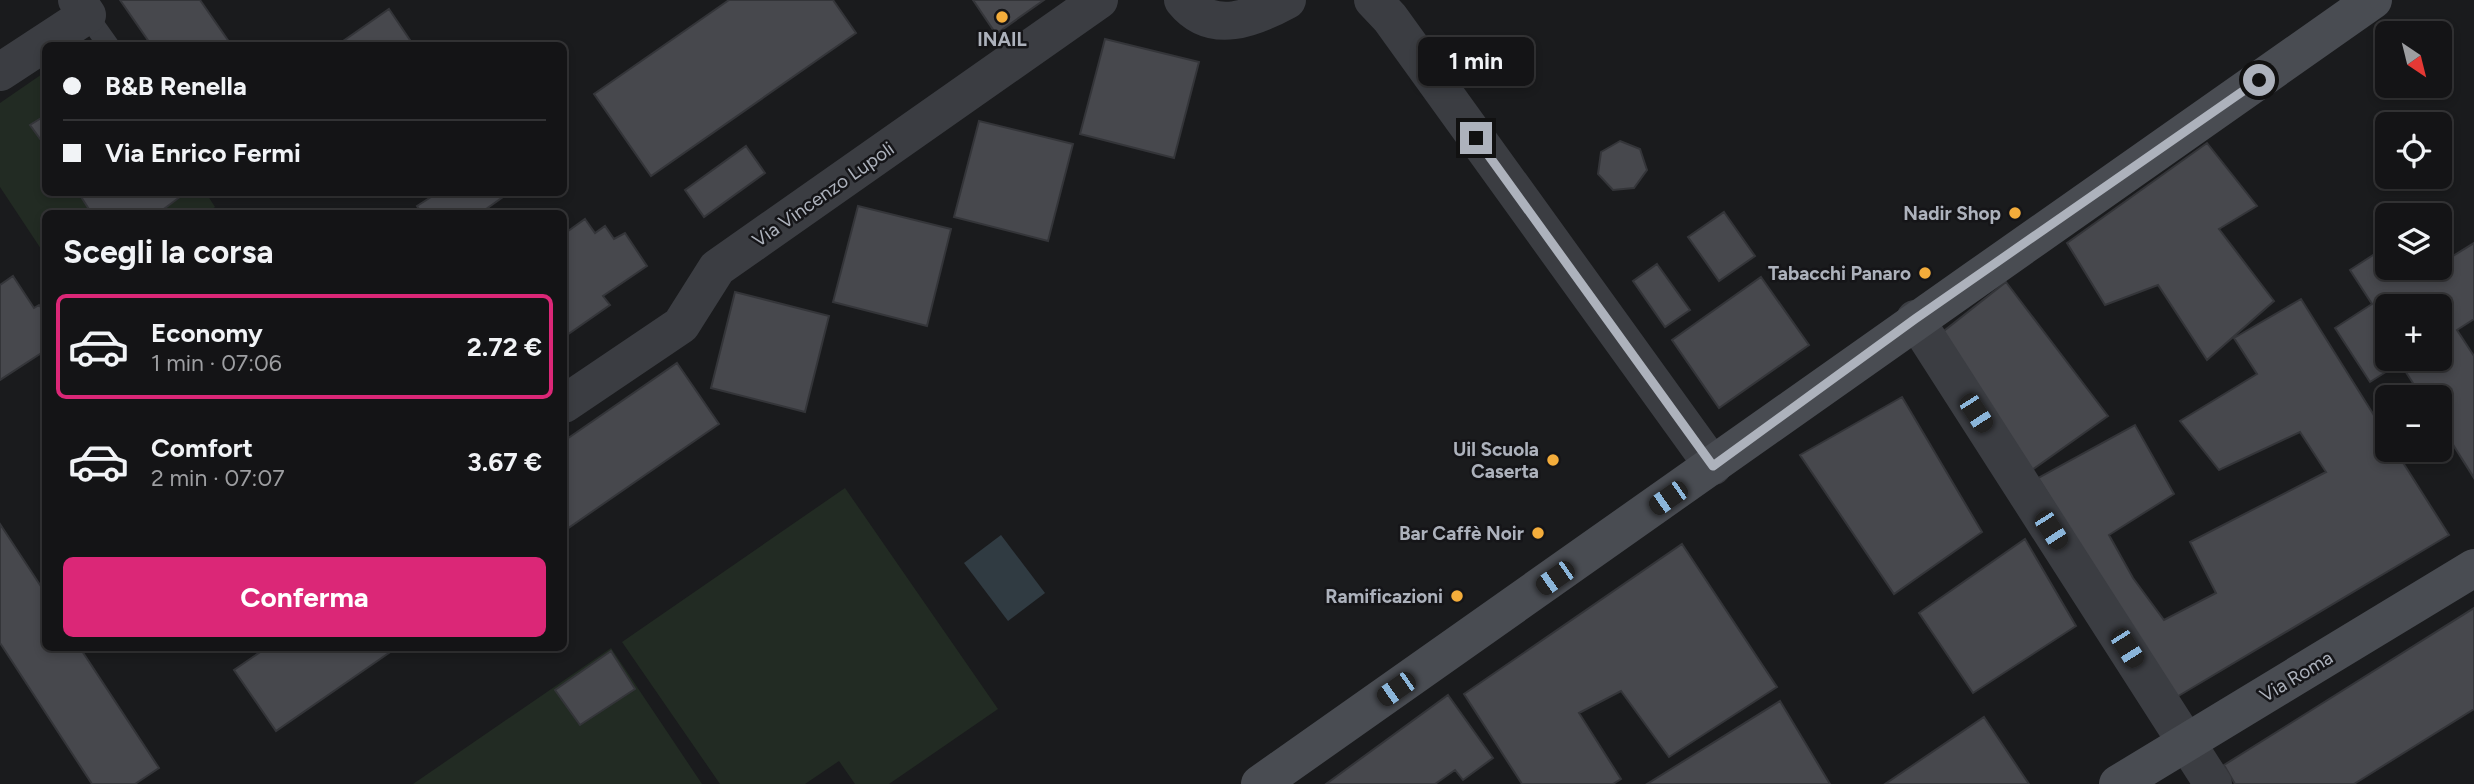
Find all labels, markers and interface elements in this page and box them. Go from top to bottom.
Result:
marker: INAIL [994,9,1010,25]
north arrow [2375,21,2452,98]
map controls [2375,21,2452,462]
place label: INAIL [977,28,1027,51]
callout: 1 min [1418,37,1534,86]
text: 1 min [1449,47,1503,75]
route start [2243,64,2275,96]
text: B&B Renella [105,70,247,102]
button: locate [2375,112,2452,189]
route end [1460,122,1492,154]
text: Via Enrico Fermi [105,137,301,169]
street label: Via Vincenzo Lupoli [748,137,899,252]
place label: Nadir Shop [1903,202,2001,225]
button: layers [2375,203,2452,280]
marker: Nadir Shop [2007,205,2023,221]
text: Scegli la corsa [63,233,273,271]
place label: Tabacchi Panaro [1768,262,1911,285]
marker: Tabacchi Panaro [1917,265,1933,281]
button: + [2375,294,2452,371]
icon: car [67,315,130,378]
text: Economy [151,317,263,349]
text: 2.72 € [467,331,542,363]
text: 1 min · 07:06 [151,349,282,377]
button: − [2375,385,2452,462]
car [1956,390,1997,436]
icon: car [67,430,130,493]
text: Comfort [151,432,253,464]
place label: Uil Scuola Caserta [1453,438,1539,483]
text: 3.67 € [467,446,542,478]
marker: Uil Scuola Caserta [1545,452,1561,468]
text: 2 min · 07:07 [151,464,285,492]
car [1645,477,1692,519]
car [2031,507,2072,553]
place label: Bar Caffè Noir [1399,522,1524,545]
marker: Bar Caffè Noir [1530,525,1546,541]
button: Conferma [63,557,546,637]
car [1532,557,1579,599]
place label: Ramificazioni [1325,585,1443,608]
marker: Ramificazioni [1449,588,1465,604]
car [2107,625,2148,671]
street label: Via Roma [2256,646,2337,707]
car [1373,668,1420,710]

